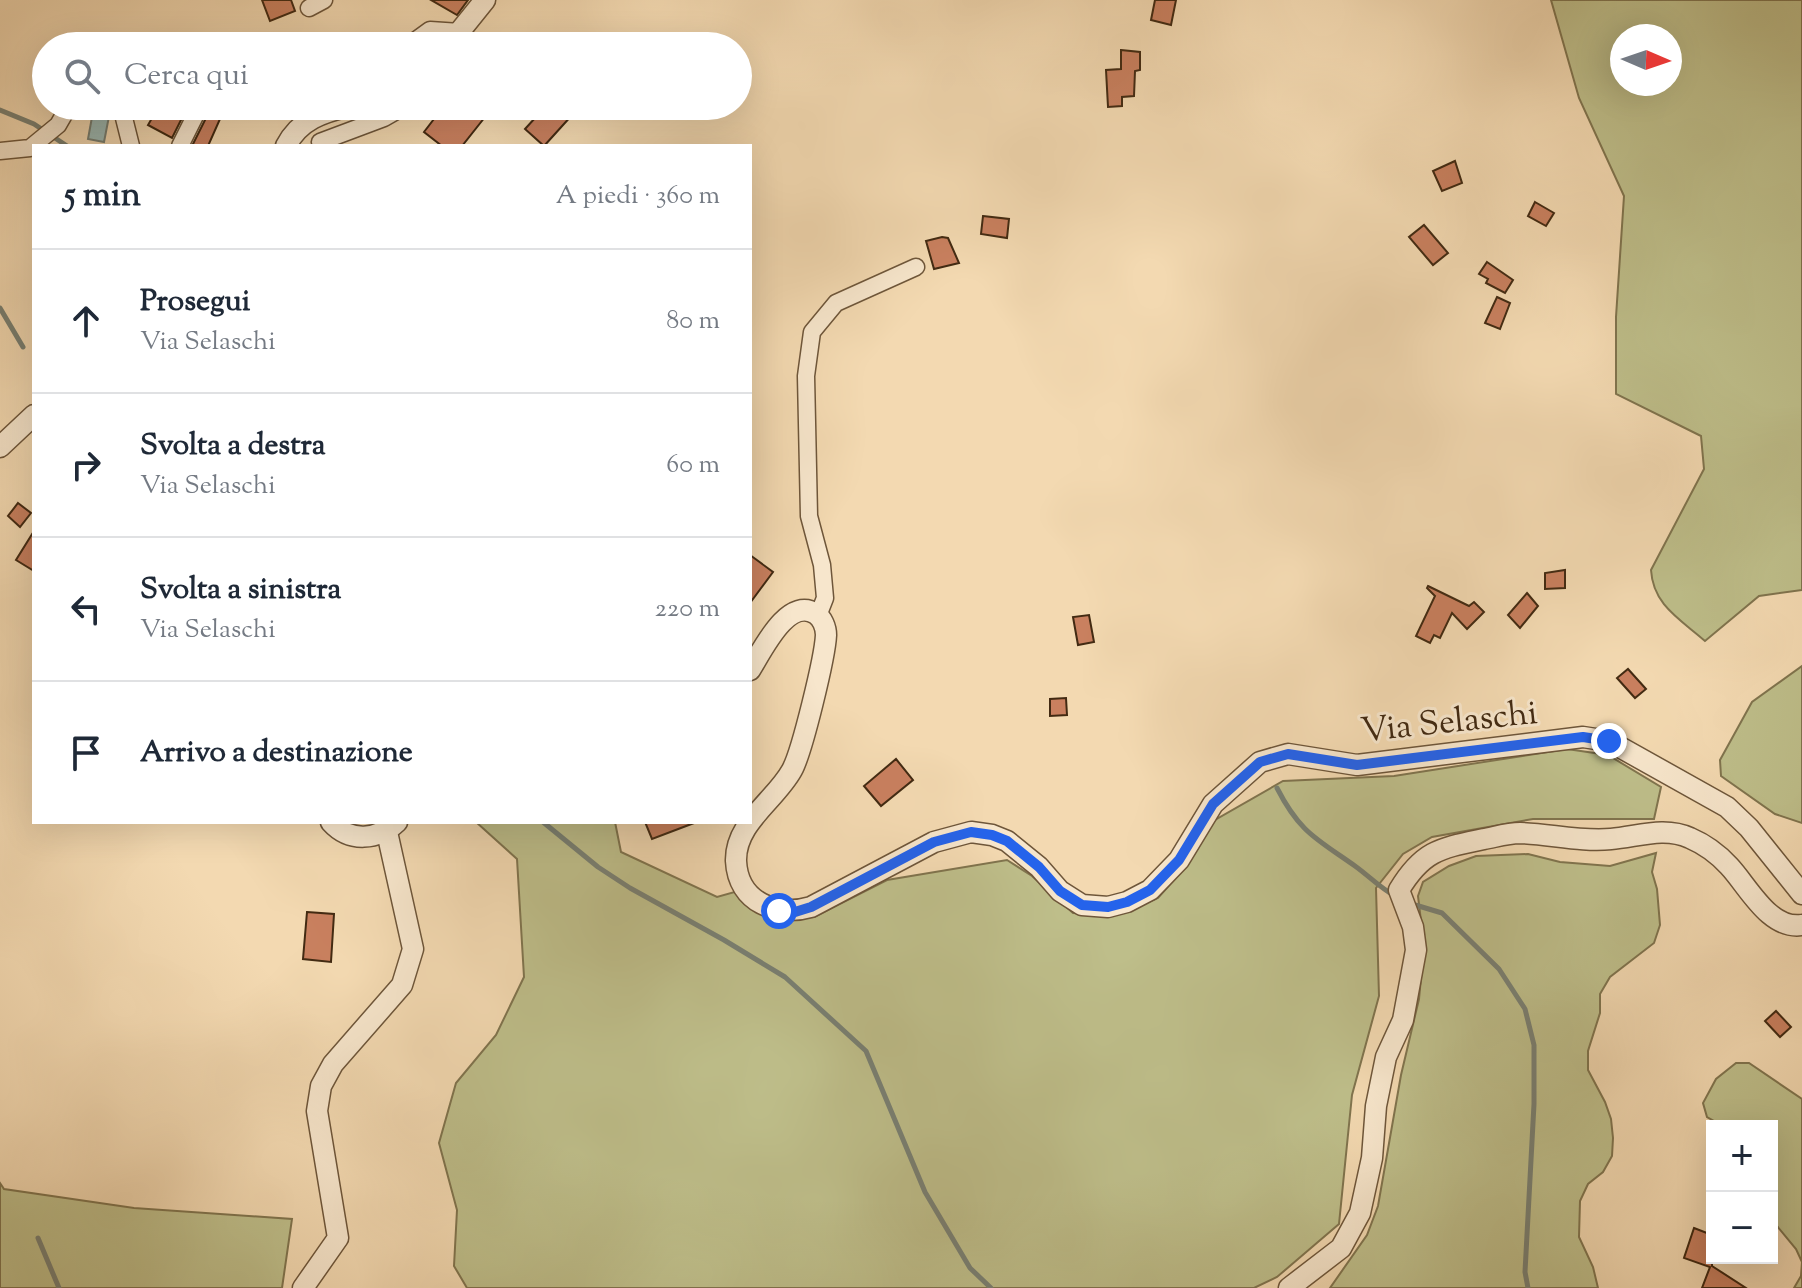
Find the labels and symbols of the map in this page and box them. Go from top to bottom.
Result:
north arrow [1610,24,1682,96]
street label: Via Selaschi [1359,690,1540,757]
route end [1591,723,1627,759]
route start [761,893,797,929]

